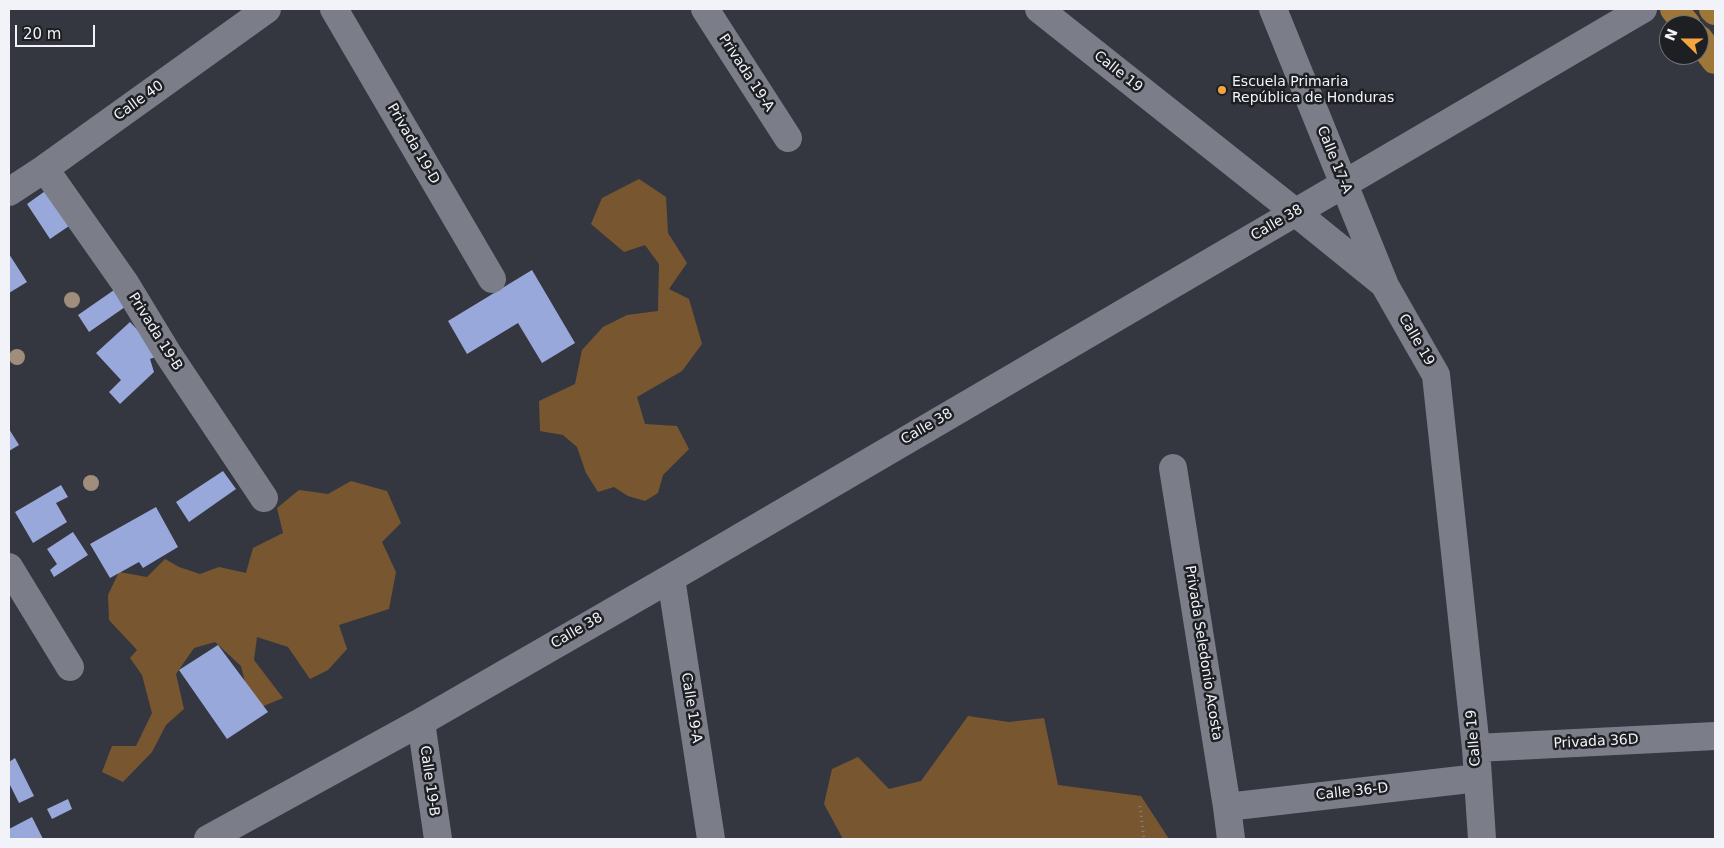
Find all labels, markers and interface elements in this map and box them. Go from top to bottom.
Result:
scale bar [18,15,98,47]
north arrow [1659,15,1709,65]
text: 20 m [23,25,61,43]
text: N [1661,26,1681,43]
street label: Privada 19-A [715,31,777,115]
street label: Calle 19 [1090,48,1146,96]
place label: Escuela Primaria República de Honduras [1232,74,1394,106]
street label: Calle 40 [111,77,167,125]
marker: Escuela Primaria República de Honduras [1216,84,1228,96]
street label: Privada 19-D [383,101,443,187]
street label: Calle 17-A [1313,124,1355,196]
street label: Calle 38 [1248,201,1306,245]
street label: Privada 19-B [124,290,186,374]
street label: Calle 19 [1394,311,1438,369]
street label: Calle 38 [898,405,956,449]
street label: Privada Seledonio Acosta [1181,564,1225,742]
street label: Calle 38 [548,609,606,653]
street label: Calle 19-A [677,671,705,745]
street label: Calle 19 [1463,709,1485,767]
street label: Privada 36D [1553,731,1639,753]
street label: Calle 19-B [416,745,442,817]
street label: Calle 36-D [1315,780,1389,804]

